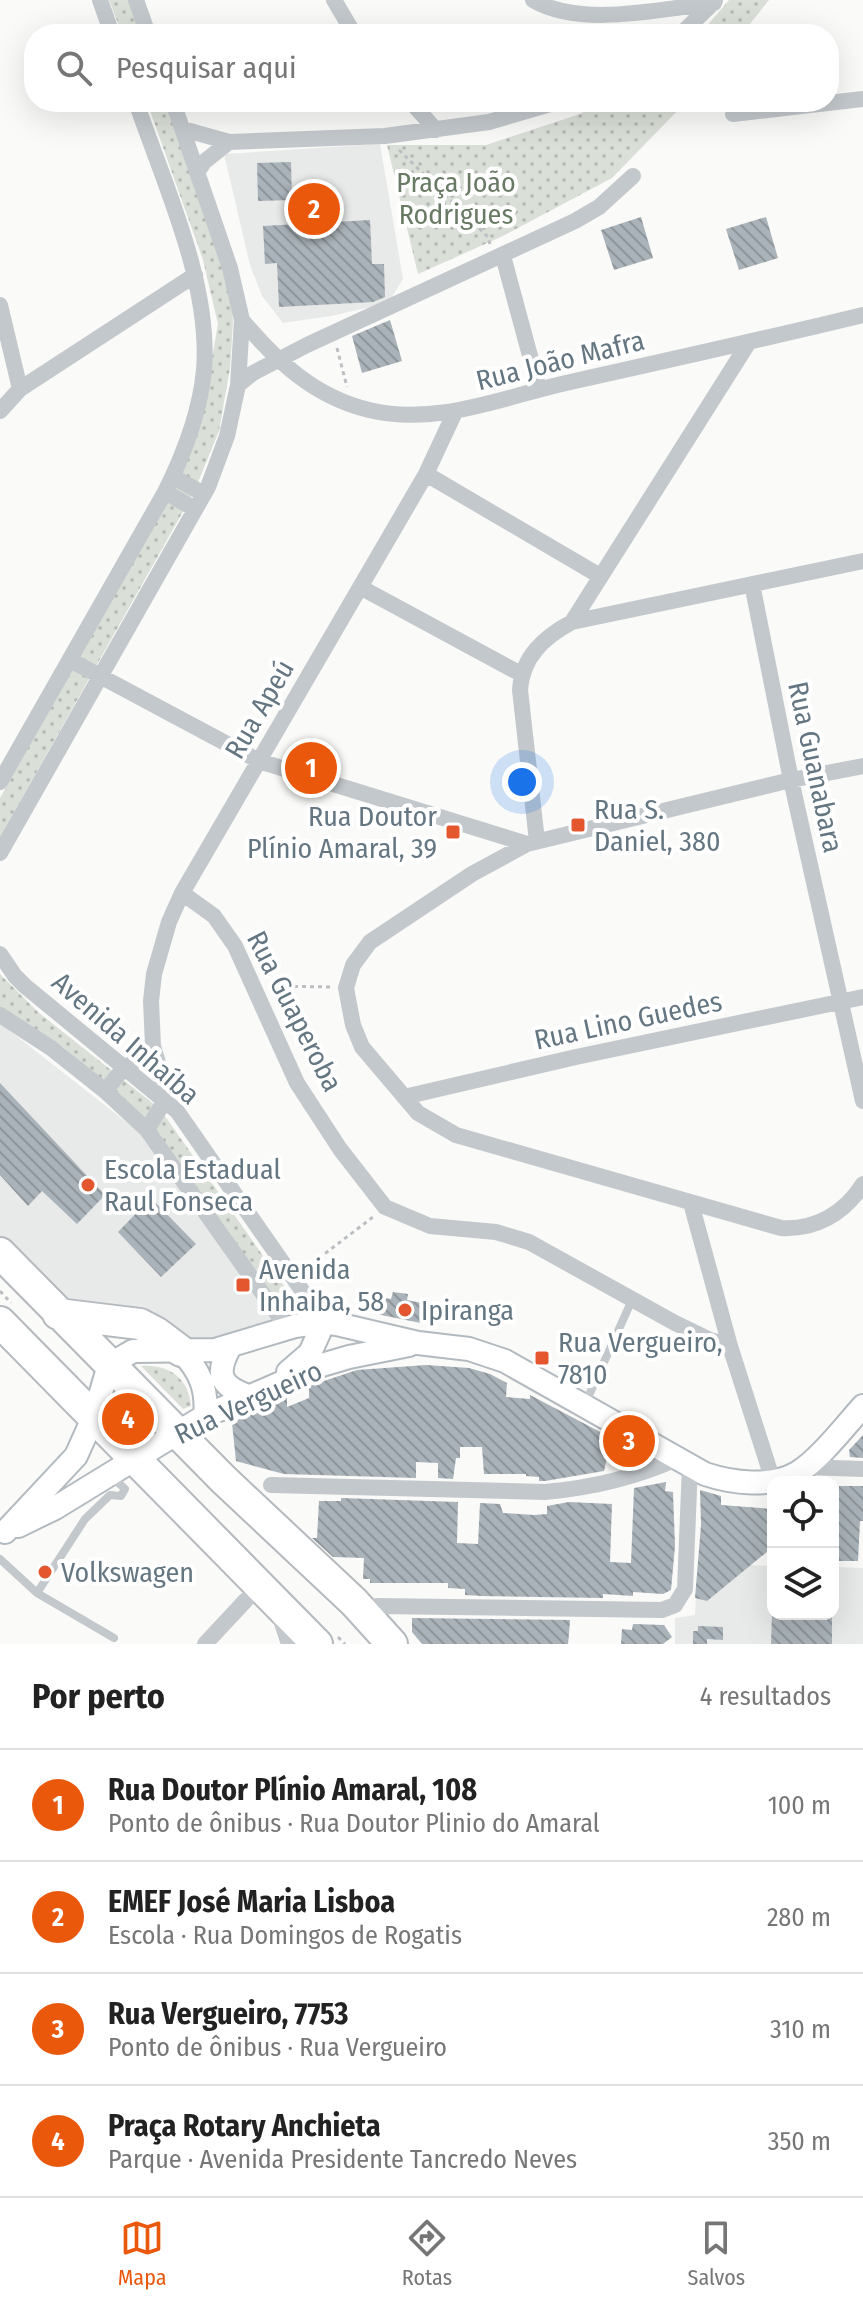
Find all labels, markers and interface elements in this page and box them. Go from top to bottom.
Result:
search box [24,24,839,112]
icon: search [52,46,96,90]
text: Pesquisar aqui [116,50,297,86]
park label: Praça João Rodrigues [396,166,516,231]
pin: 2 [288,179,340,239]
street label: Rua João Mafra [473,324,648,397]
street label: Rua Apeú [218,654,301,764]
street label: Rua Guanabara [781,679,850,856]
pin: 1 [285,738,337,798]
your location [502,762,542,802]
place label: Rua S. Daniel, 380 [594,793,721,858]
place label: Rua Doutor Plínio Amaral, 39 [247,800,437,865]
marker: Rua S. Daniel, 380 [569,816,587,834]
marker: Rua Doutor Plínio Amaral, 39 [444,823,462,841]
street label: Rua Guaperoba [240,926,349,1097]
street label: Avenida Inhaíba [45,965,206,1111]
street label: Rua Lino Guedes [531,984,725,1056]
place label: Escola Estadual Raul Fonseca [104,1153,281,1218]
marker: Escola Estadual Raul Fonseca [79,1176,97,1194]
place label: Avenida Inhaiba, 58 [259,1253,384,1318]
marker: Avenida Inhaiba, 58 [234,1276,252,1294]
place label: Ipiranga [421,1294,514,1327]
marker: Ipiranga [396,1301,414,1319]
place label: Rua Vergueiro, 7810 [558,1326,723,1391]
marker: Rua Vergueiro, 7810 [533,1349,551,1367]
street label: Rua Vergueiro [169,1354,327,1451]
pin: 4 [102,1389,154,1449]
pin: 3 [603,1411,655,1471]
map controls [767,1476,839,1620]
button: locate [767,1476,839,1548]
button: layers [767,1548,839,1620]
place label: Volkswagen [61,1556,194,1589]
marker: Volkswagen [36,1563,54,1581]
text: Por perto [32,1676,165,1717]
text: 4 resultados [700,1681,831,1712]
text: Rua Doutor Plínio Amaral, 108 [108,1772,477,1808]
text: 1 [53,1790,64,1821]
text: 100 m [768,1790,831,1821]
text: Ponto de ônibus · Rua Doutor Plinio do Amaral [108,1808,600,1839]
text: EMEF José Maria Lisboa [108,1884,395,1920]
text: 2 [52,1902,64,1933]
text: 280 m [767,1902,831,1933]
text: Escola · Rua Domingos de Rogatis [108,1920,462,1951]
text: Rua Vergueiro, 7753 [108,1996,349,2032]
text: 3 [52,2014,64,2045]
text: 310 m [770,2014,831,2045]
text: Ponto de ônibus · Rua Vergueiro [108,2032,447,2063]
text: Praça Rotary Anchieta [108,2108,381,2144]
text: 4 [51,2126,65,2157]
text: 350 m [768,2126,831,2157]
text: Parque · Avenida Presidente Tancredo Neves [108,2144,577,2175]
tab: Mapa [118,2216,166,2291]
tab: Rotas [402,2216,452,2291]
tab: Salvos [688,2216,745,2291]

